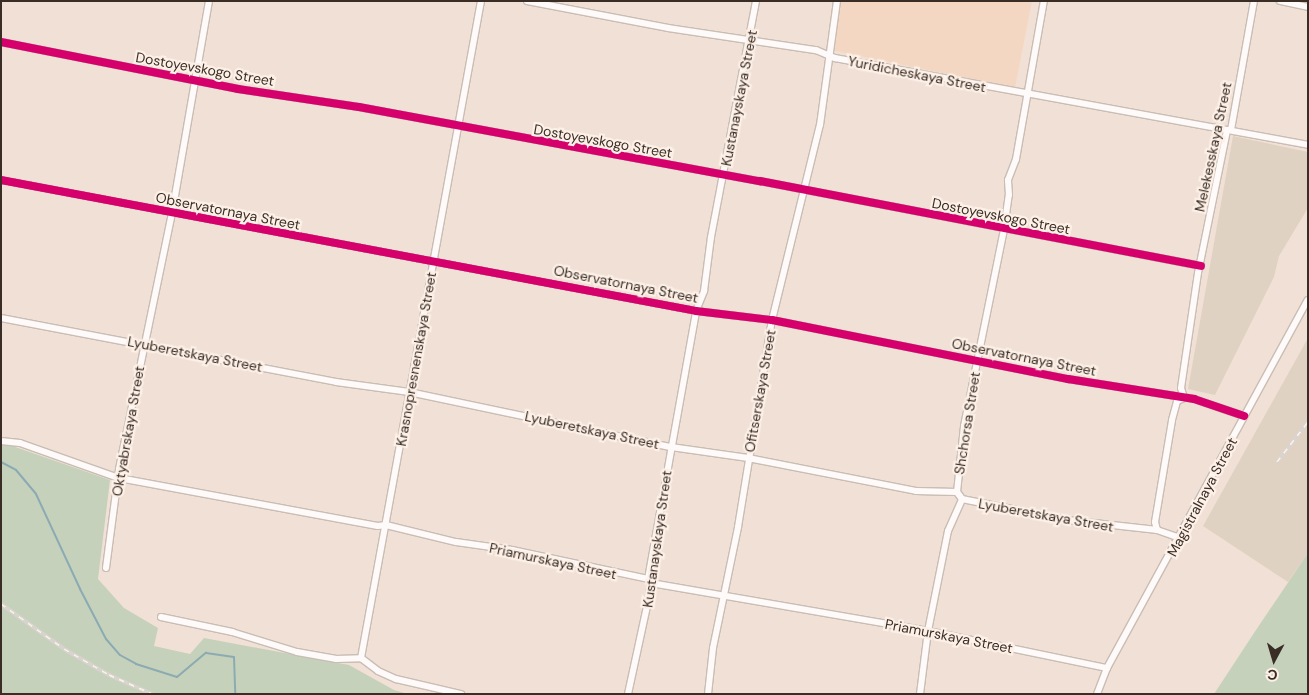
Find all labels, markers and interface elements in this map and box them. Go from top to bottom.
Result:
street label: Kustanayskaya Street [718,28,760,168]
street label: Dostoyevskogo Street [134,49,276,89]
street label: Yuridicheskaya Street [847,52,987,96]
street label: Melekesskaya Street [1191,81,1235,213]
street label: Dostoyevskogo Street [532,121,674,161]
street label: Observatornaya Street [154,189,302,233]
street label: Dostoyevskogo Street [931,194,1071,238]
street label: Observatornaya Street [552,262,700,306]
street label: Krasnopresnenskaya Street [392,270,440,448]
street label: Ofitserskaya Street [741,328,779,454]
street label: Lyuberetskaya Street [126,333,264,375]
street label: Observatornaya Street [950,335,1098,379]
street label: Oktyabrskaya Street [108,364,148,498]
street label: Shchorsa Street [951,370,983,476]
street label: Lyuberetskaya Street [523,408,661,452]
street label: Magistralnaya Street [1163,435,1241,559]
street label: Kustanayskaya Street [639,469,675,609]
street label: Lyuberetskaya Street [977,495,1115,535]
street label: Priamurskaya Street [488,539,618,583]
street label: Priamurskaya Street [884,615,1014,657]
north arrow [1249,635,1299,685]
text: С [1266,665,1278,684]

